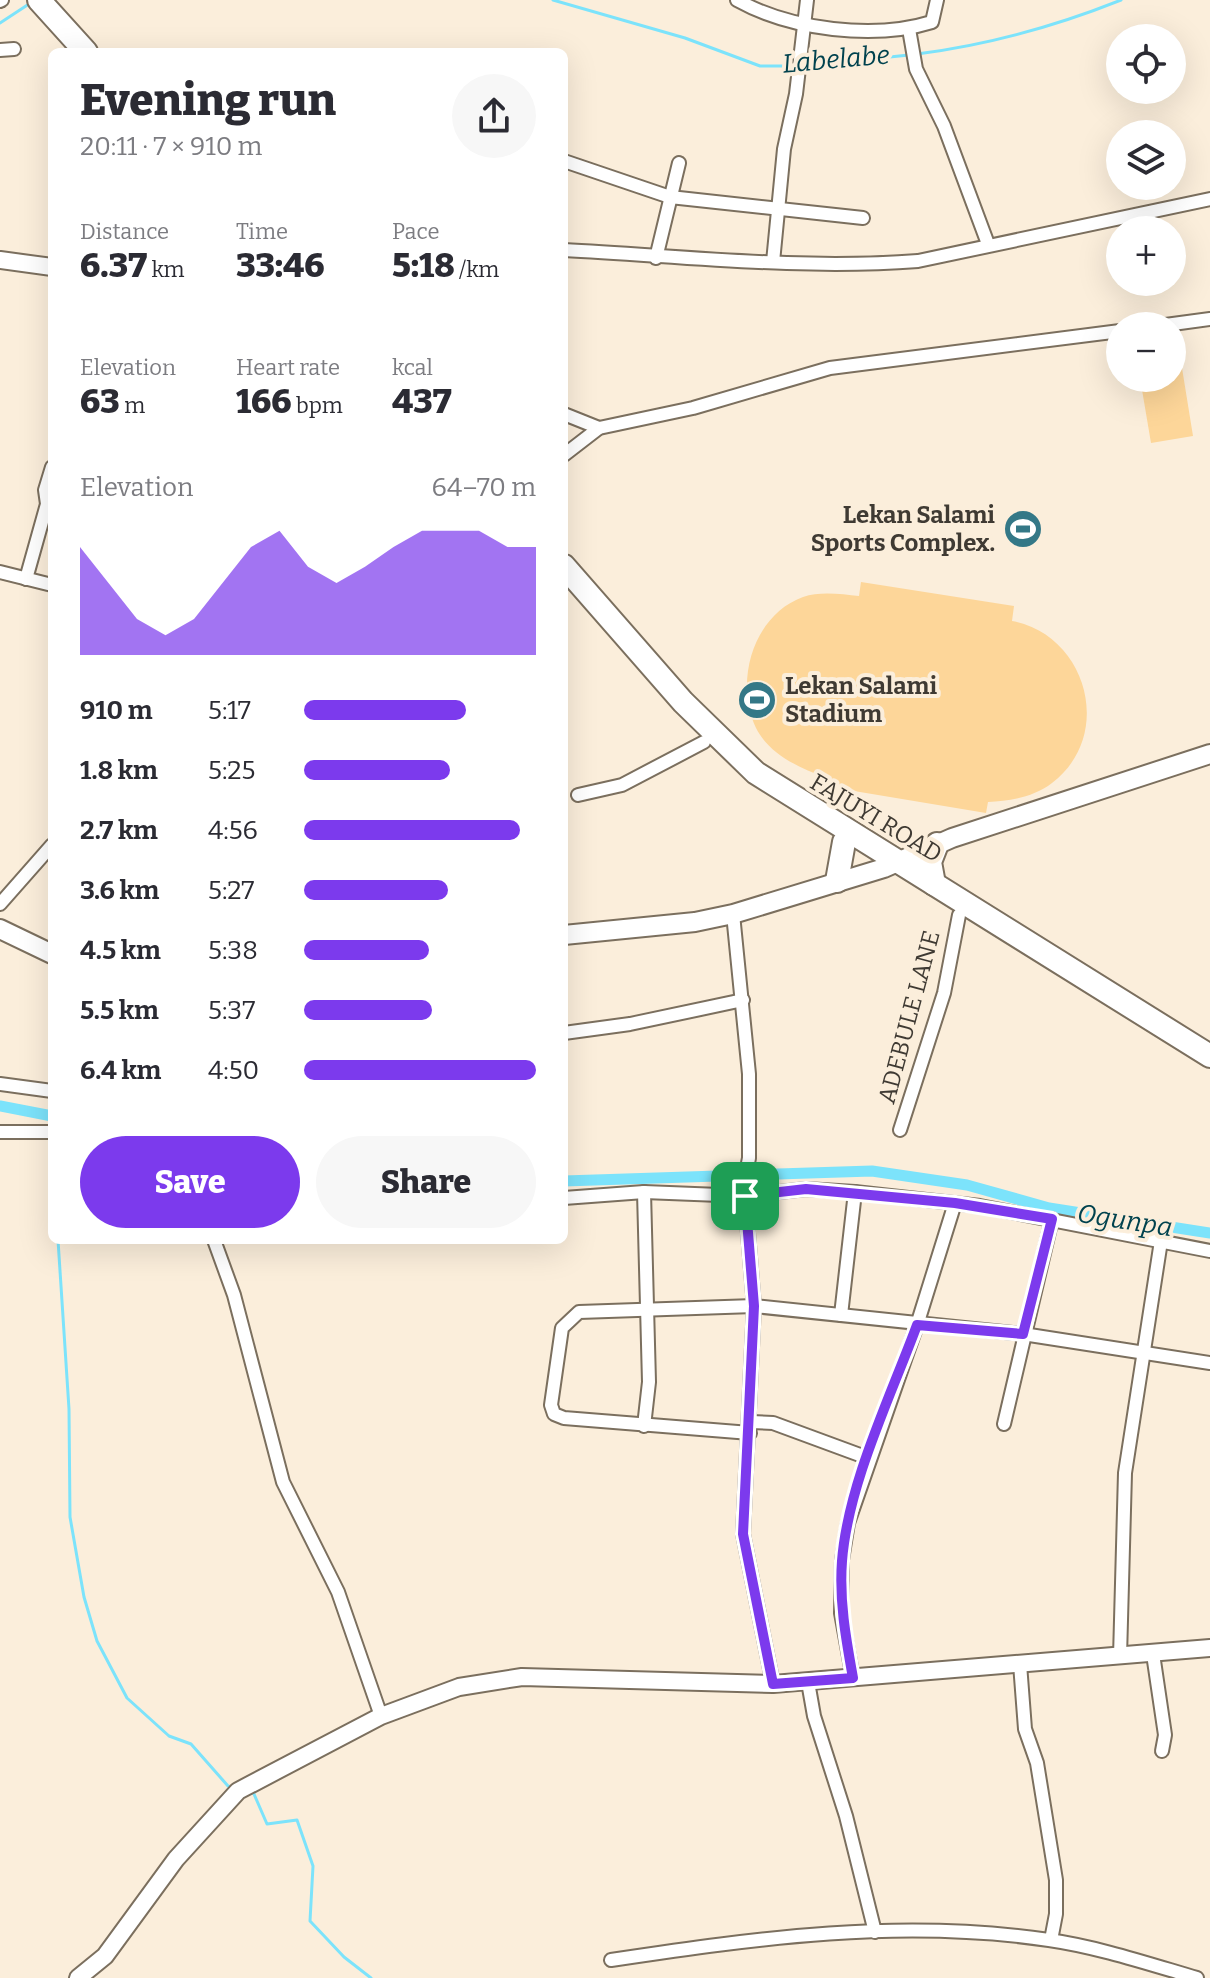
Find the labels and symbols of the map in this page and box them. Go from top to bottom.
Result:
water label: Labelabe [781,39,891,80]
place label: Lekan Salami Sports Complex. [811,501,995,557]
sports icon: Lekan Salami Sports Complex. [1002,508,1044,550]
place label: Lekan Salami Stadium [785,672,938,728]
sports icon: Lekan Salami Stadium [736,679,778,721]
street label: FAJUYI ROAD [805,768,947,868]
street label: ADEBULE LANE [872,928,946,1106]
pin [711,1162,779,1230]
water label: Ogunpa [1075,1198,1175,1243]

